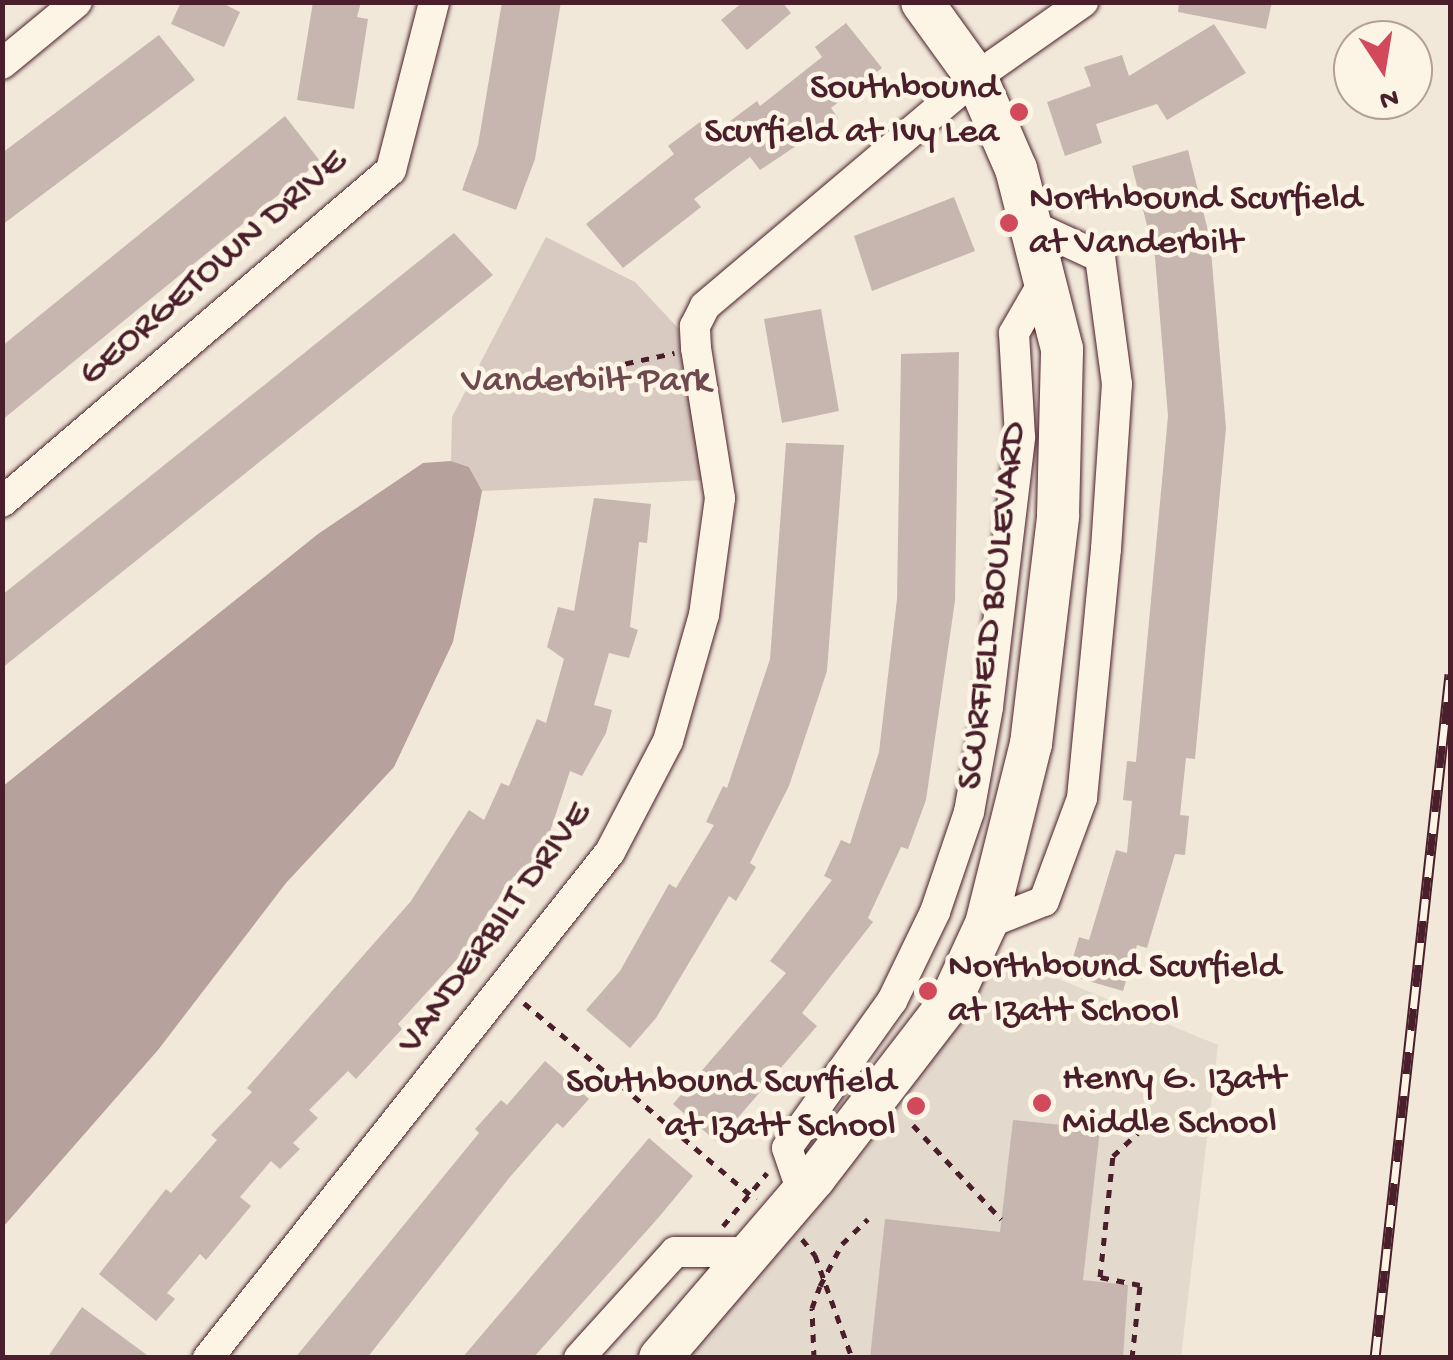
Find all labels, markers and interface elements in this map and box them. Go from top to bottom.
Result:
north arrow [1333,20,1433,120]
place label: Southbound Scurfield at Ivy Lea [704,67,999,156]
text: N [1377,80,1401,116]
marker: Southbound Scurfield at Ivy Lea [1008,101,1030,123]
street label: GEORGETOWN DRIVE [71,140,357,398]
place label: Northbound Scurfield at Vanderbilt [1029,178,1362,268]
marker: Northbound Scurfield at Vanderbilt [998,212,1020,234]
park label: Vanderbilt Park [461,360,711,406]
street label: SCURFIELD BOULEVARD [949,420,1039,792]
street label: VANDERBILT DRIVE [389,794,603,1064]
place label: Northbound Scurfield at Izatt School [948,946,1281,1036]
marker: Northbound Scurfield at Izatt School [917,980,939,1002]
place label: Henry G. Izatt Middle School [1062,1058,1285,1148]
place label: Southbound Scurfield at Izatt School [566,1061,896,1150]
marker: Henry G. Izatt Middle School [1031,1092,1053,1114]
marker: Southbound Scurfield at Izatt School [905,1095,927,1117]

